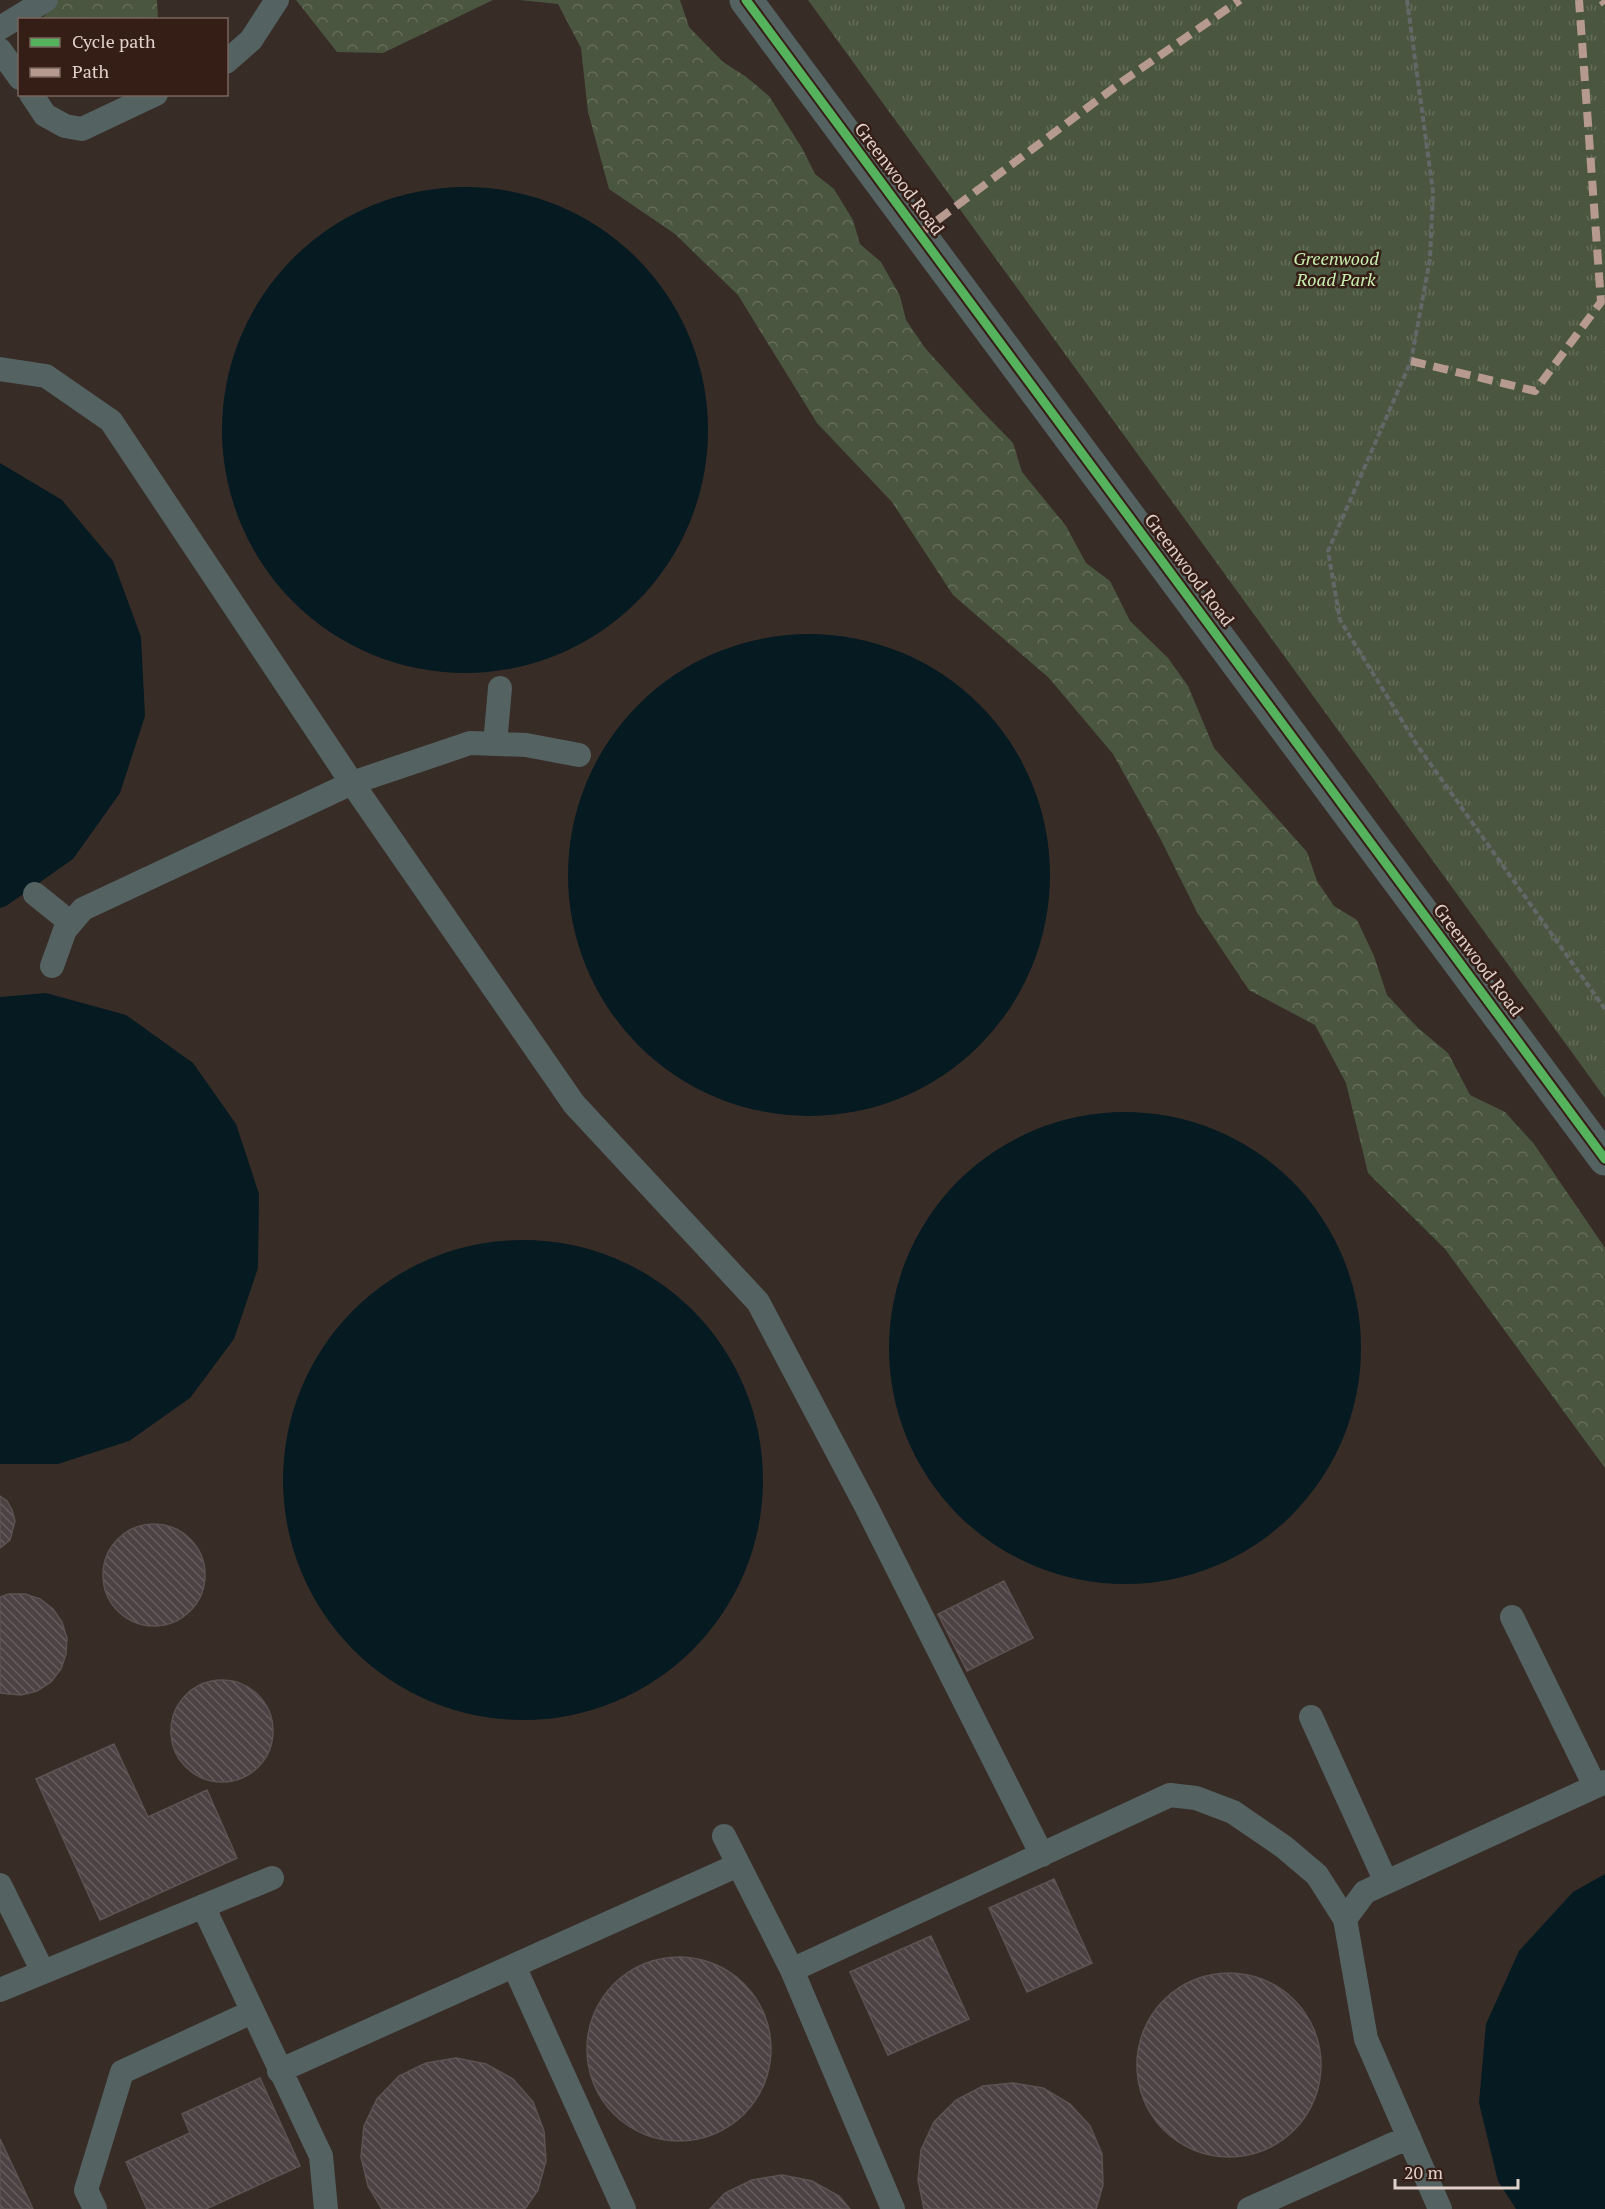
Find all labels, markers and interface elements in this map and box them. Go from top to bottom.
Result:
legend [18,18,228,96]
text: Cycle path [72,29,156,53]
text: Path [72,59,109,83]
street label: Greenwood Road [849,117,950,240]
park label: Greenwood Road Park [1293,246,1379,291]
street label: Greenwood Road [1139,508,1240,631]
street label: Greenwood Road [1428,898,1529,1021]
scale bar [1395,2152,1518,2190]
text: 20 m [1404,2160,1444,2184]

